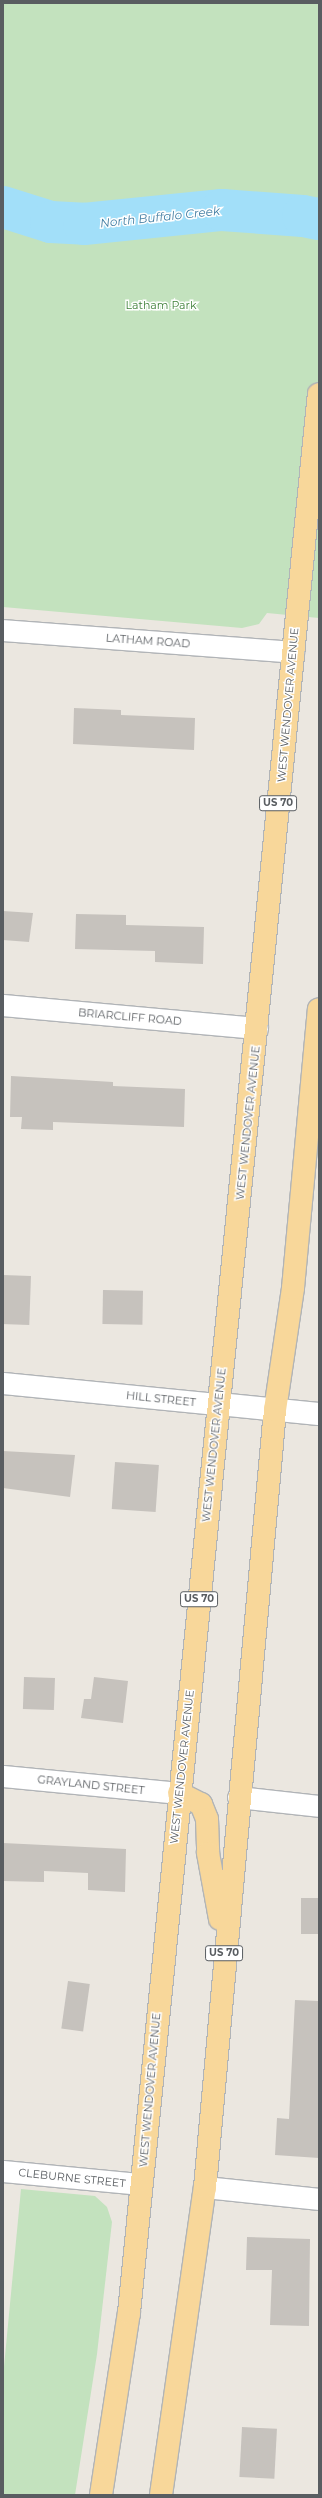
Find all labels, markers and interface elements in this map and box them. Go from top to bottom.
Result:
water label: North Buffalo Creek [99,204,221,230]
park label: Latham Park [125,298,197,312]
street label: WEST WENDOVER AVENUE [275,627,301,783]
street label: LATHAM ROAD [105,631,191,651]
road number: US 70 [259,795,297,811]
street label: BRIARCLIFF ROAD [78,1006,182,1028]
street label: WEST WENDOVER AVENUE [233,1045,263,1201]
street label: WEST WENDOVER AVENUE [199,1367,229,1523]
street label: HILL STREET [125,1389,197,1409]
road number: US 70 [180,1591,218,1607]
street label: WEST WENDOVER AVENUE [167,1689,197,1845]
street label: GRAYLAND STREET [37,1773,145,1797]
road number: US 70 [205,1945,243,1961]
street label: WEST WENDOVER AVENUE [137,2012,163,2168]
street label: CLEBURNE STREET [18,2166,126,2190]

